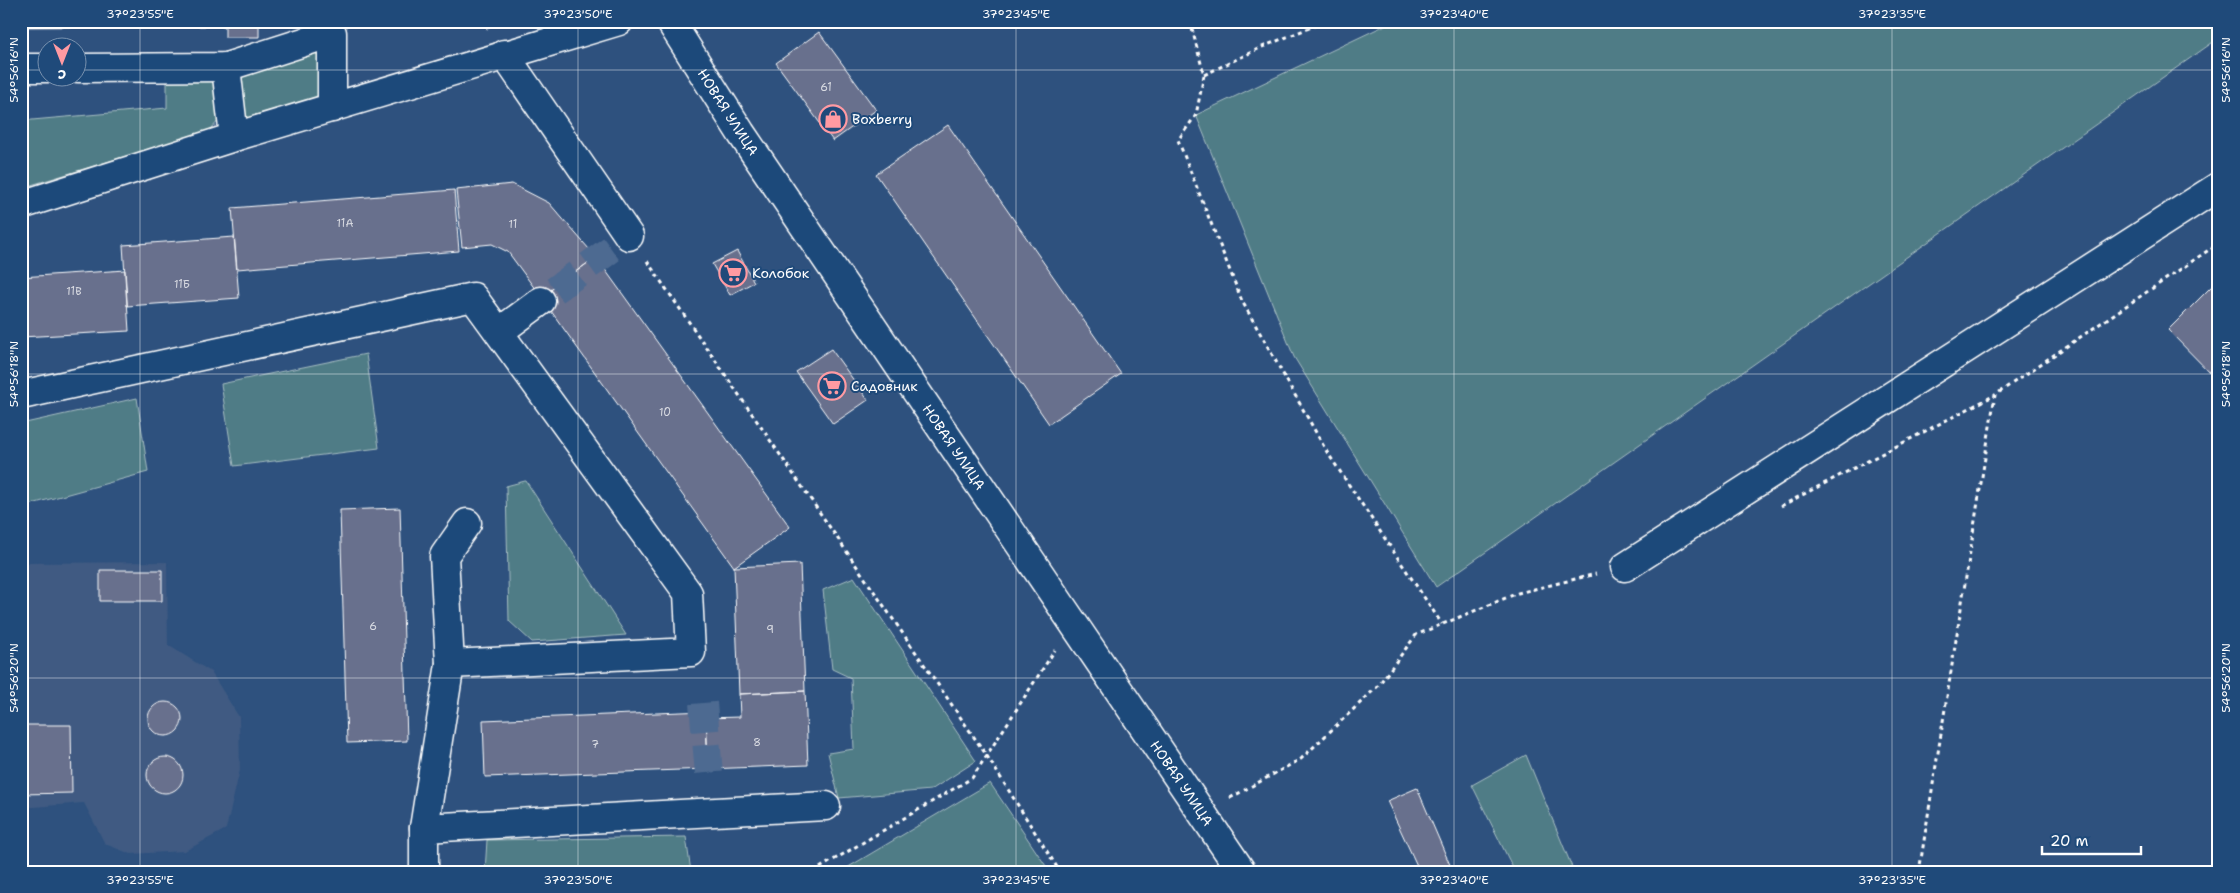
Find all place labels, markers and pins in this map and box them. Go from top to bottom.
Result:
shop icon: Boxberry [818,104,848,134]
place label: Boxberry [852,110,912,128]
supermarket icon: Колобок [718,258,748,288]
place label: Колобок [752,264,810,282]
supermarket icon: Садовник [817,371,847,401]
place label: Садовник [851,377,918,395]

